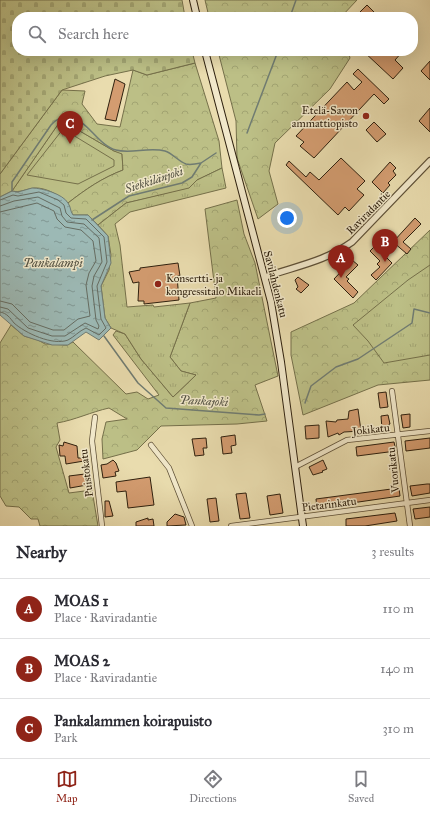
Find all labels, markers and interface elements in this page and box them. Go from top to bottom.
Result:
search box [12,12,418,56]
icon: search [26,23,48,45]
text: Search here [58,25,129,43]
place label: Etelä-Savon ammattiopisto [292,104,358,130]
pin: C [57,111,83,144]
marker: Etelä-Savon ammattiopisto [361,111,371,121]
water label: Siekkilänjoki [122,164,186,197]
street label: Raviradantie [344,187,393,237]
your location [277,208,297,228]
pin: B [372,229,398,262]
pin: A [328,245,354,278]
street label: Savilahdenkatu [261,249,290,319]
water label: Pankalampi [23,256,83,271]
place label: Konsertti- ja kongressitalo Mikaeli [166,272,262,298]
marker: Konsertti- ja kongressitalo Mikaeli [153,279,163,289]
water label: Pankajoki [179,393,229,410]
street label: Jokikatu [351,421,391,439]
street label: Vuorikatu [385,447,402,494]
street label: Puistokatu [77,448,96,498]
street label: Pietarinkatu [301,495,357,514]
text: Nearby [16,542,67,563]
text: 3 results [371,544,414,560]
text: MOAS 1 [54,592,108,610]
text: A [25,601,33,617]
text: 110 m [382,601,414,617]
text: Place · Raviradantie [54,610,157,626]
text: MOAS 2 [54,652,110,670]
text: B [25,661,33,677]
text: 140 m [380,661,414,677]
text: Place · Raviradantie [54,670,157,686]
text: Pankalammen koirapuisto [54,712,212,730]
text: C [25,721,33,737]
text: 310 m [382,721,414,737]
text: Park [54,730,78,746]
tab: Map [56,768,78,805]
tab: Directions [189,768,237,805]
tab: Saved [348,768,374,805]

